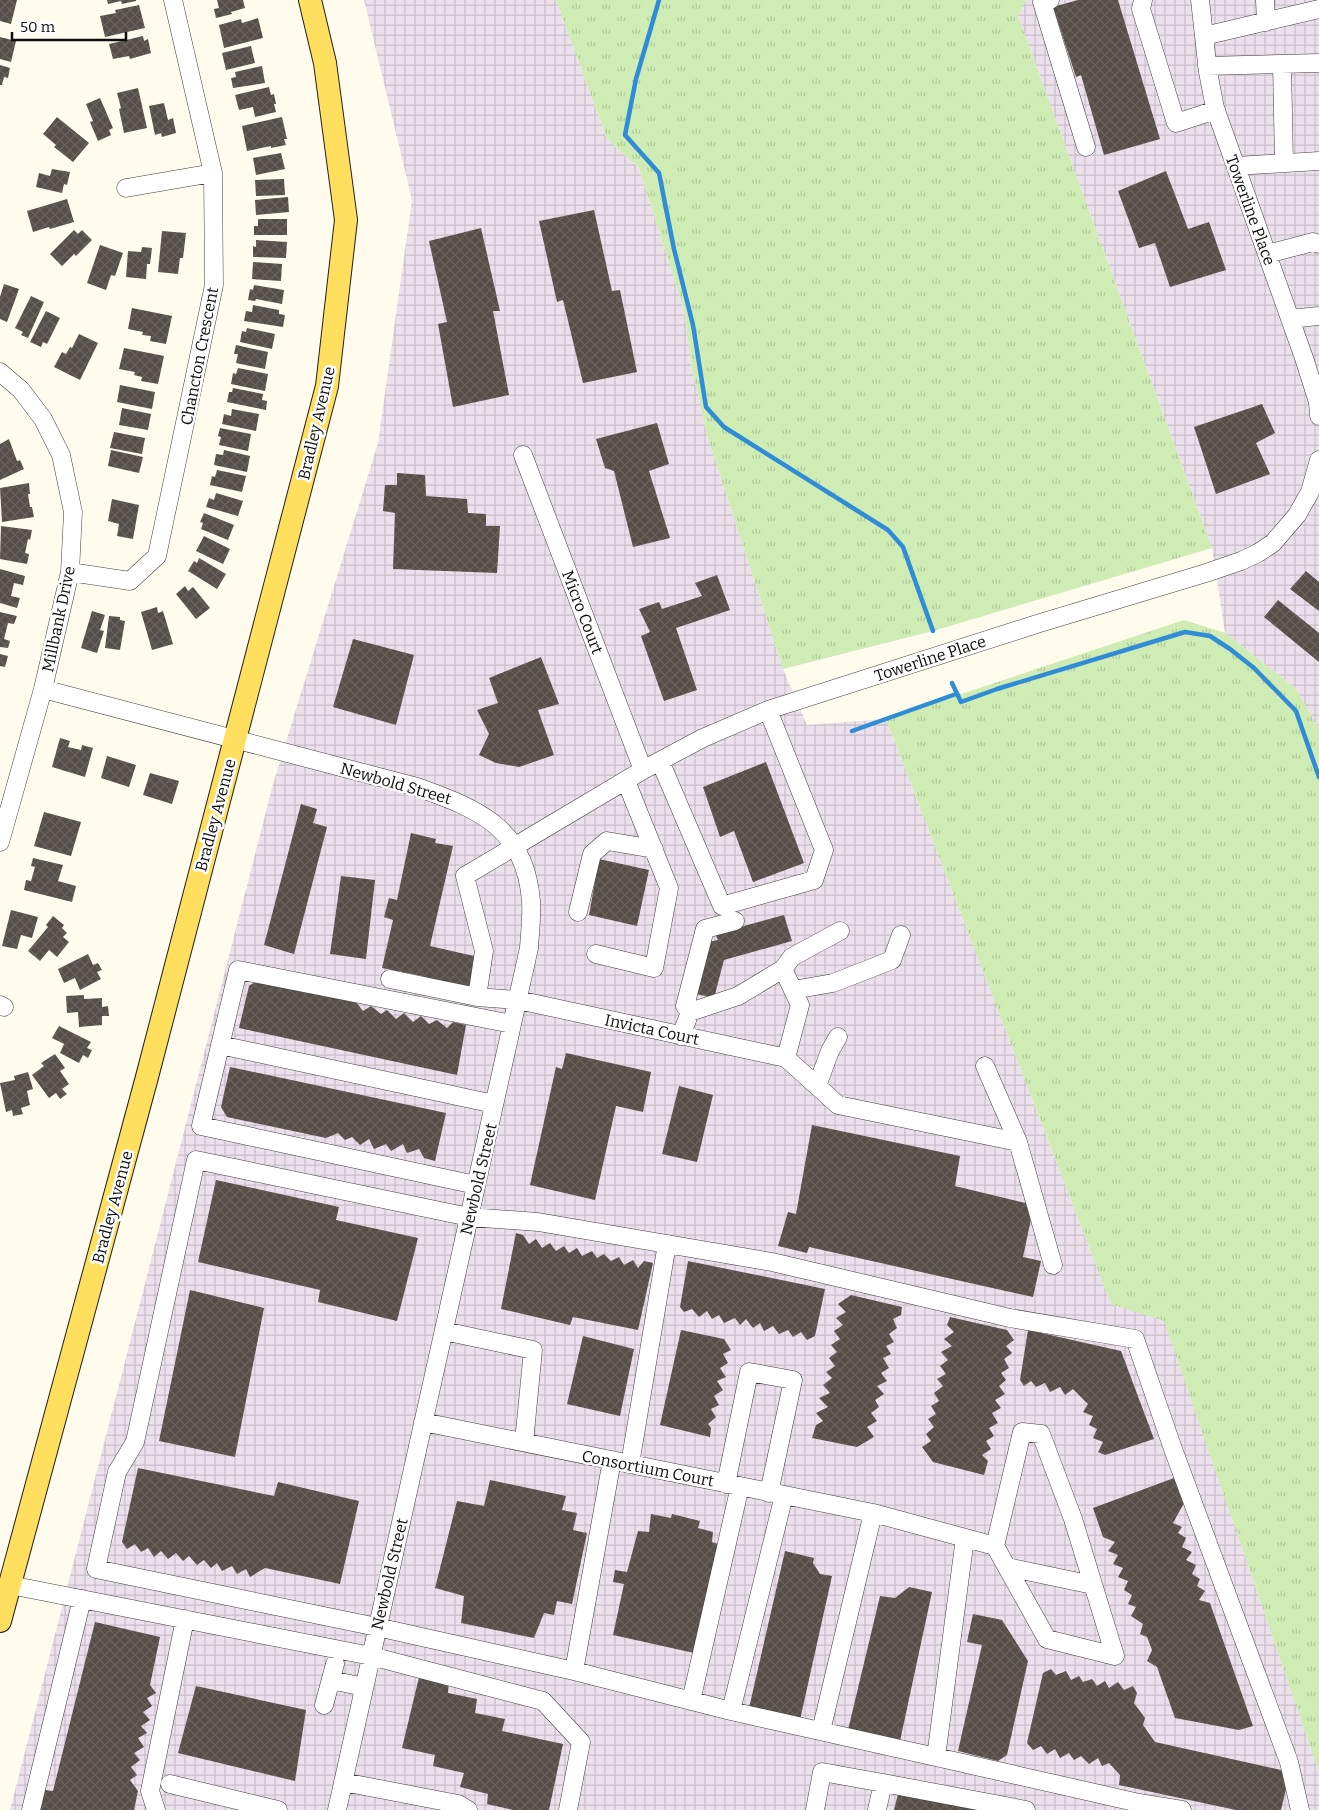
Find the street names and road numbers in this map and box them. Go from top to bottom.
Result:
street label: Towerline Place [1222,152,1279,268]
street label: Chancton Crescent [177,285,222,427]
street label: Bradley Avenue [294,365,339,482]
street label: Millbank Drive [38,564,79,674]
street label: Micro Court [558,568,607,657]
street label: Towerline Place [872,632,988,685]
street label: Bradley Avenue [191,757,240,873]
street label: Newbold Street [338,759,454,808]
street label: Invicta Court [603,1010,701,1049]
street label: Newbold Street [456,1121,501,1237]
street label: Bradley Avenue [88,1149,137,1265]
street label: Consortium Court [580,1446,716,1491]
street label: Newbold Street [367,1516,412,1632]

